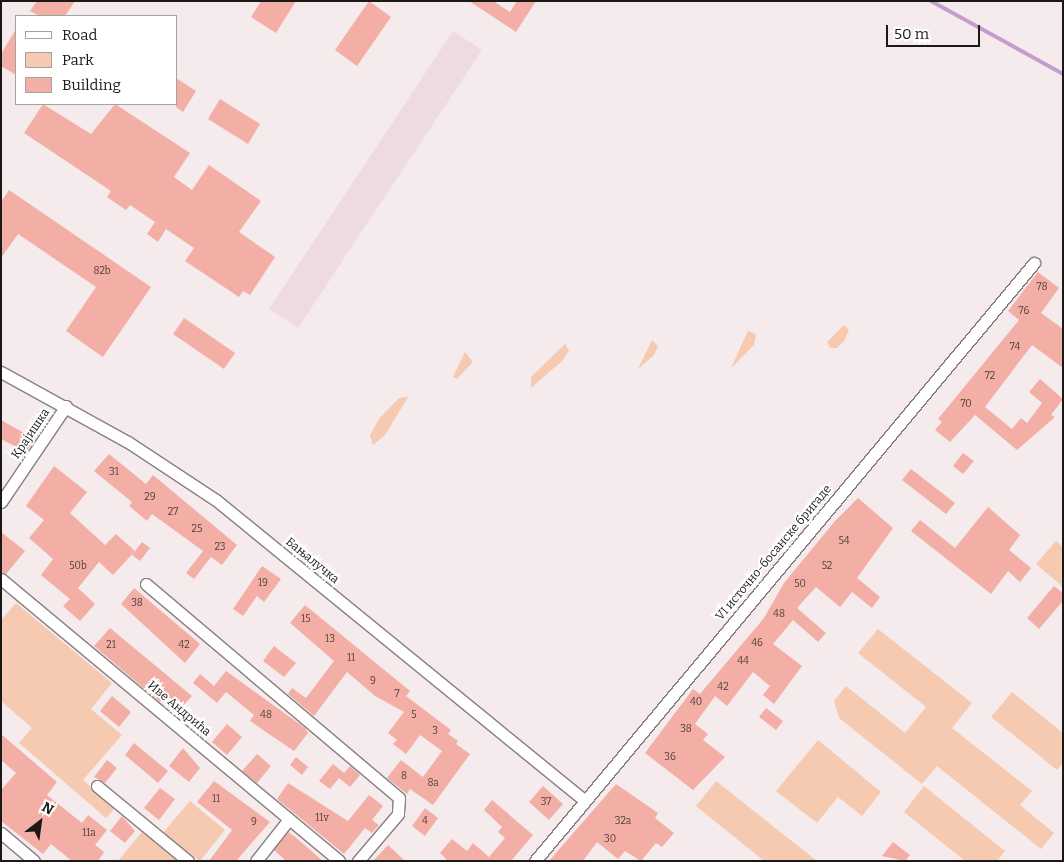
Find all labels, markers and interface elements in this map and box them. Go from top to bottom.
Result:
legend [15,15,178,105]
scale bar [889,15,983,47]
text: 50 m [894,25,929,43]
text: Road [62,26,97,44]
text: Park [62,51,94,69]
text: Building [62,76,121,94]
house number: 82b [93,266,111,278]
house number: 78 [1037,282,1047,294]
house number: 76 [1019,306,1029,318]
house number: 74 [1010,342,1020,354]
house number: 72 [985,371,995,383]
house number: 70 [960,399,972,411]
street label: Крајишка [9,406,53,462]
house number: 31 [109,467,119,479]
street label: VI источно-босанске бригаде [713,482,835,624]
house number: 29 [144,492,156,504]
house number: 27 [168,507,178,519]
house number: 25 [192,524,202,536]
street label: Бањалучка [282,535,342,587]
house number: 54 [838,536,850,548]
house number: 23 [214,542,226,554]
house number: 50b [69,561,87,573]
house number: 52 [822,561,832,573]
house number: 19 [258,578,268,590]
house number: 50 [794,579,806,591]
house number: 38 [131,598,143,610]
house number: 48 [773,609,785,621]
house number: 15 [301,614,311,626]
house number: 13 [325,634,335,646]
house number: 46 [751,638,763,650]
house number: 21 [106,640,116,652]
house number: 42 [178,640,190,652]
house number: 11 [347,653,355,665]
house number: 44 [737,656,749,668]
house number: 9 [370,676,376,688]
street label: Иве Андрића [144,678,214,740]
house number: 42 [717,682,729,694]
house number: 7 [394,689,400,701]
house number: 40 [690,697,702,709]
house number: 48 [260,710,272,722]
house number: 5 [411,710,417,722]
house number: 38 [680,724,692,736]
house number: 3 [432,726,438,738]
house number: 36 [664,752,676,764]
house number: 8 [401,771,407,783]
house number: 8a [427,778,439,790]
house number: 11 [212,794,220,806]
north arrow [15,797,65,847]
house number: 37 [541,797,551,809]
text: N [39,799,57,819]
house number: 11v [315,813,329,825]
house number: 4 [422,816,428,828]
house number: 32a [615,816,631,828]
house number: 9 [251,817,257,829]
house number: 11a [82,828,96,840]
house number: 30 [604,834,616,846]

